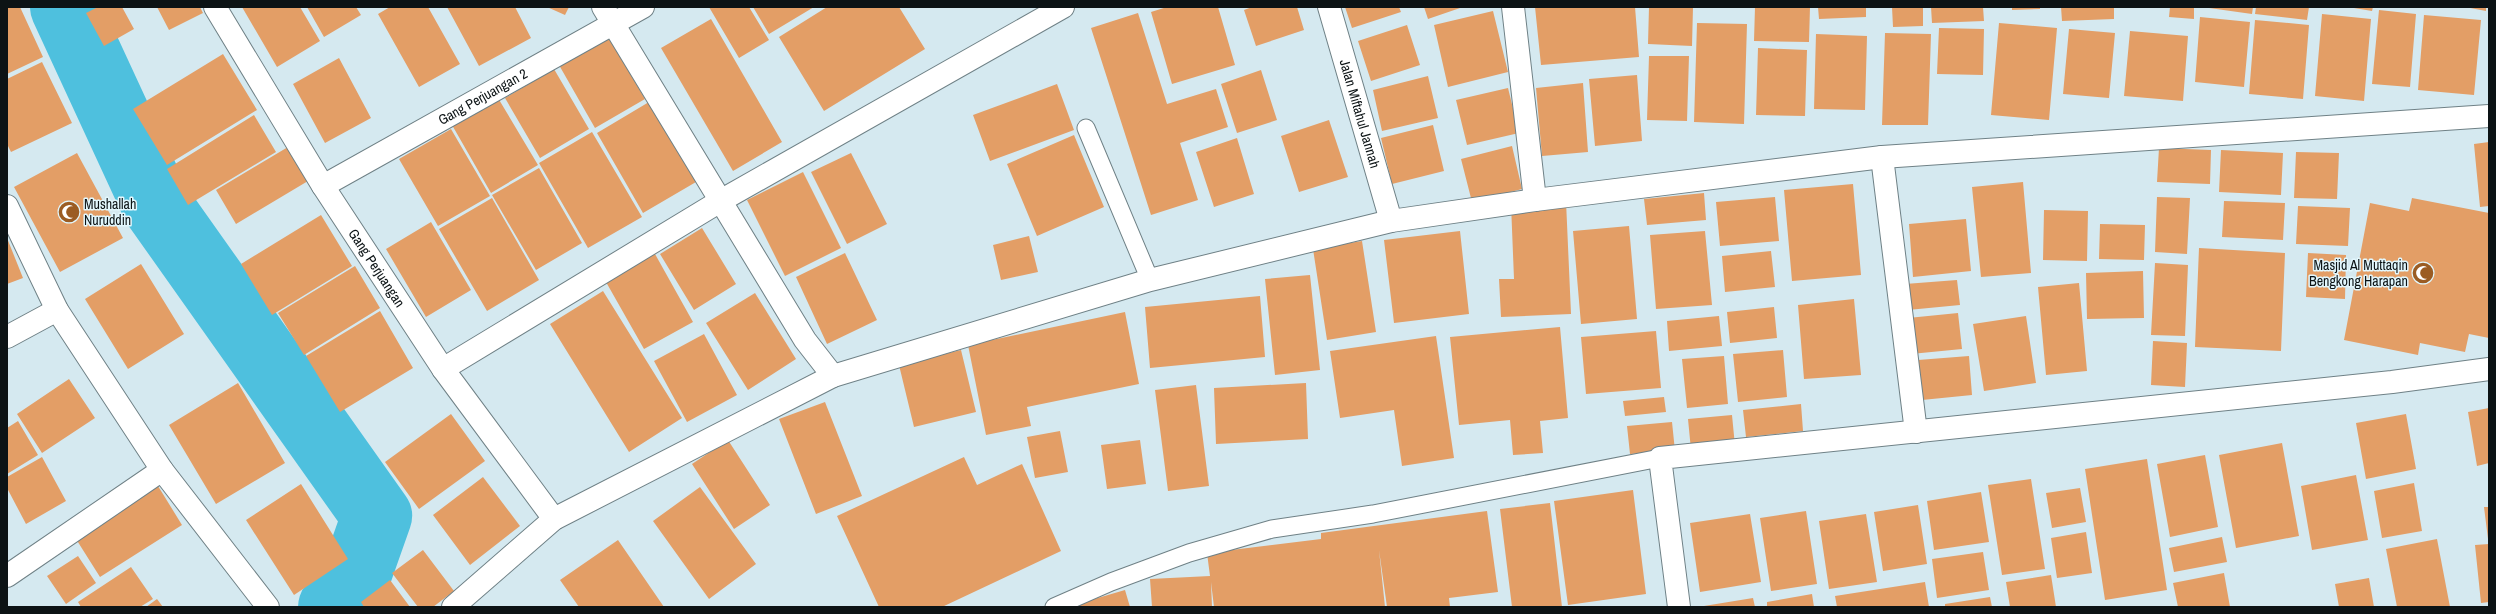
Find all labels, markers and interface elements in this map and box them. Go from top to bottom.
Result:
street label: Jalan Miftahul Jannah [1336,57,1384,170]
street label: Gang Perjuangan 2 [435,64,531,129]
place label: Mushallah Nuruddin [84,195,136,229]
mosque icon: Mushallah Nuruddin [56,199,82,225]
street label: Gang Perjuangan [344,225,409,311]
place label: Masjid Al Muttaqin Bengkong Harapan [2309,256,2408,290]
mosque icon: Masjid Al Muttaqin Bengkong Harapan [2410,260,2436,286]

